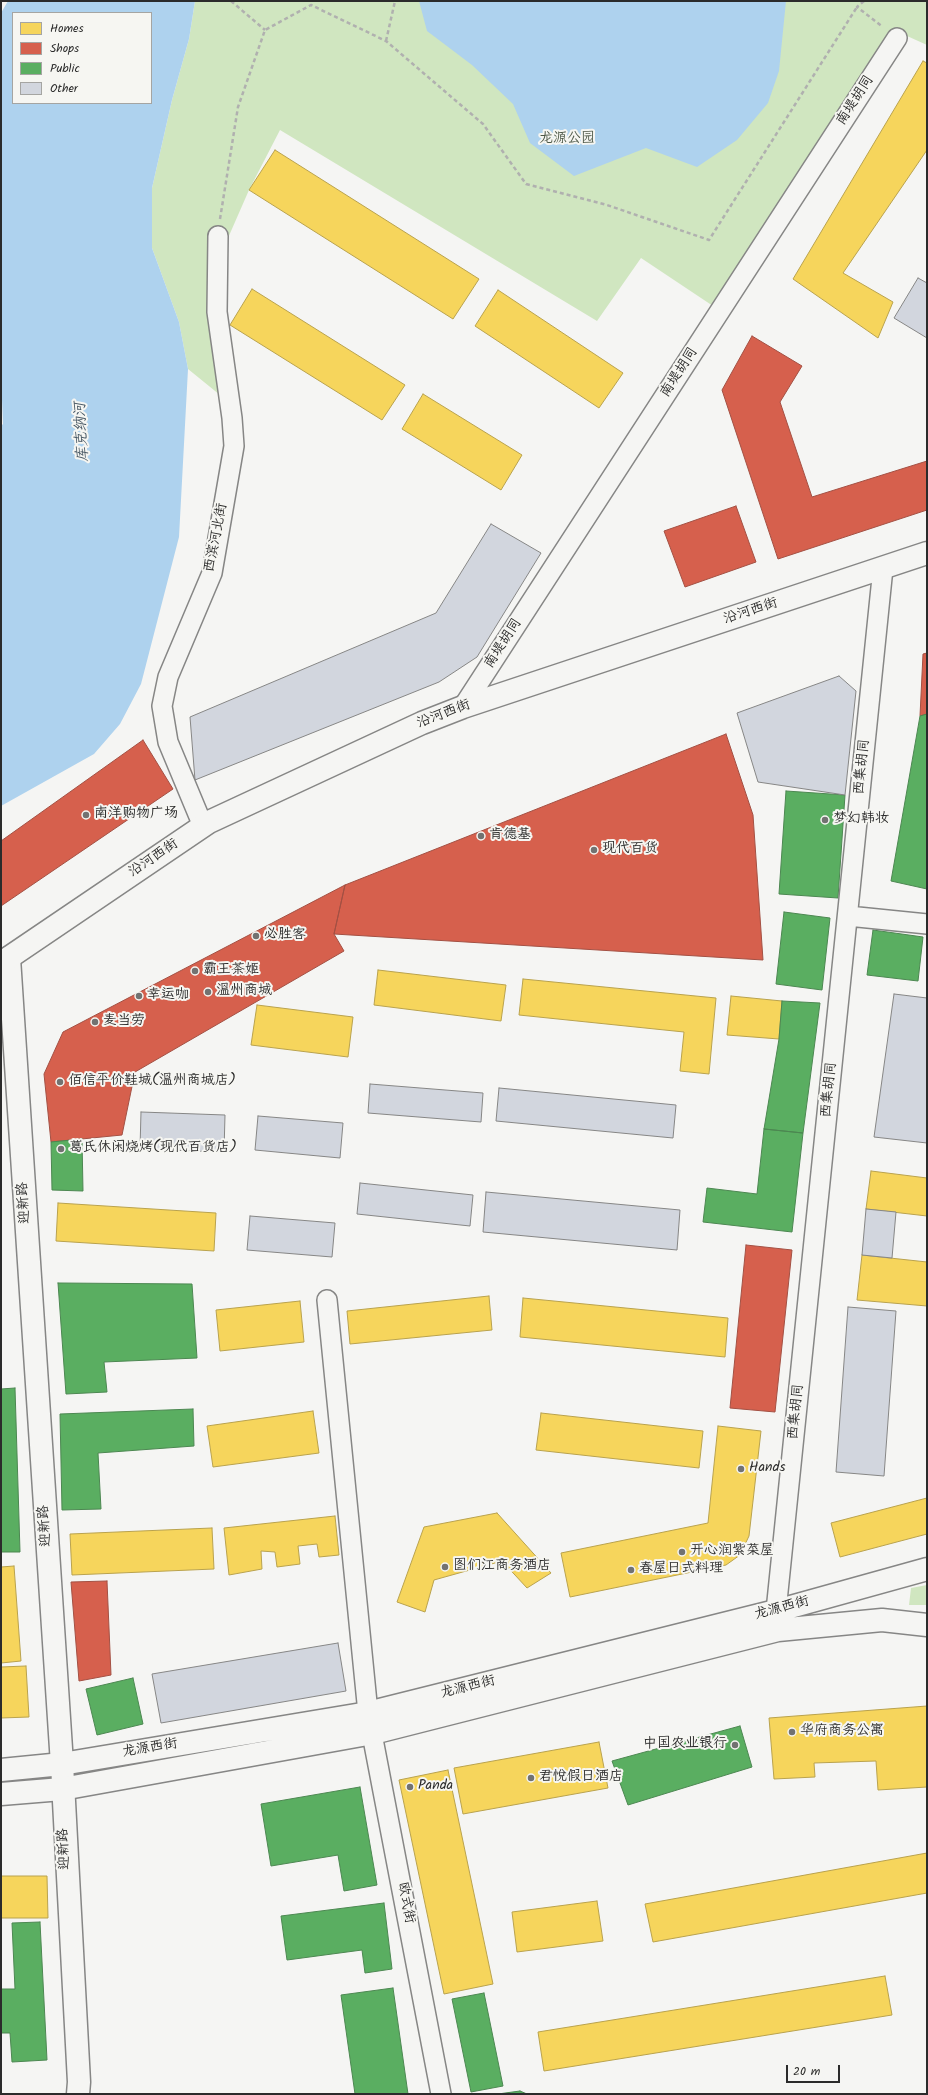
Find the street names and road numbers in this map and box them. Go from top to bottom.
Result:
street label: 南堤胡同 [834,73,878,129]
street label: 南堤胡同 [658,345,702,401]
street label: 西滨河北街 [202,502,232,574]
street label: 沿河西街 [722,595,780,629]
street label: 南堤胡同 [482,616,526,672]
street label: 沿河西街 [415,697,473,733]
street label: 西集胡同 [852,738,874,796]
street label: 沿河西街 [126,836,182,882]
street label: 西集胡同 [819,1061,841,1119]
street label: 迎新路 [15,1181,35,1225]
street label: 西集胡同 [786,1383,808,1441]
street label: 迎新路 [36,1504,56,1548]
street label: 龙源西街 [753,1594,811,1624]
street label: 龙源西街 [439,1673,497,1703]
street label: 龙源西街 [121,1736,179,1762]
street label: 迎新路 [56,1828,74,1870]
street label: 欧式街 [393,1881,417,1925]

